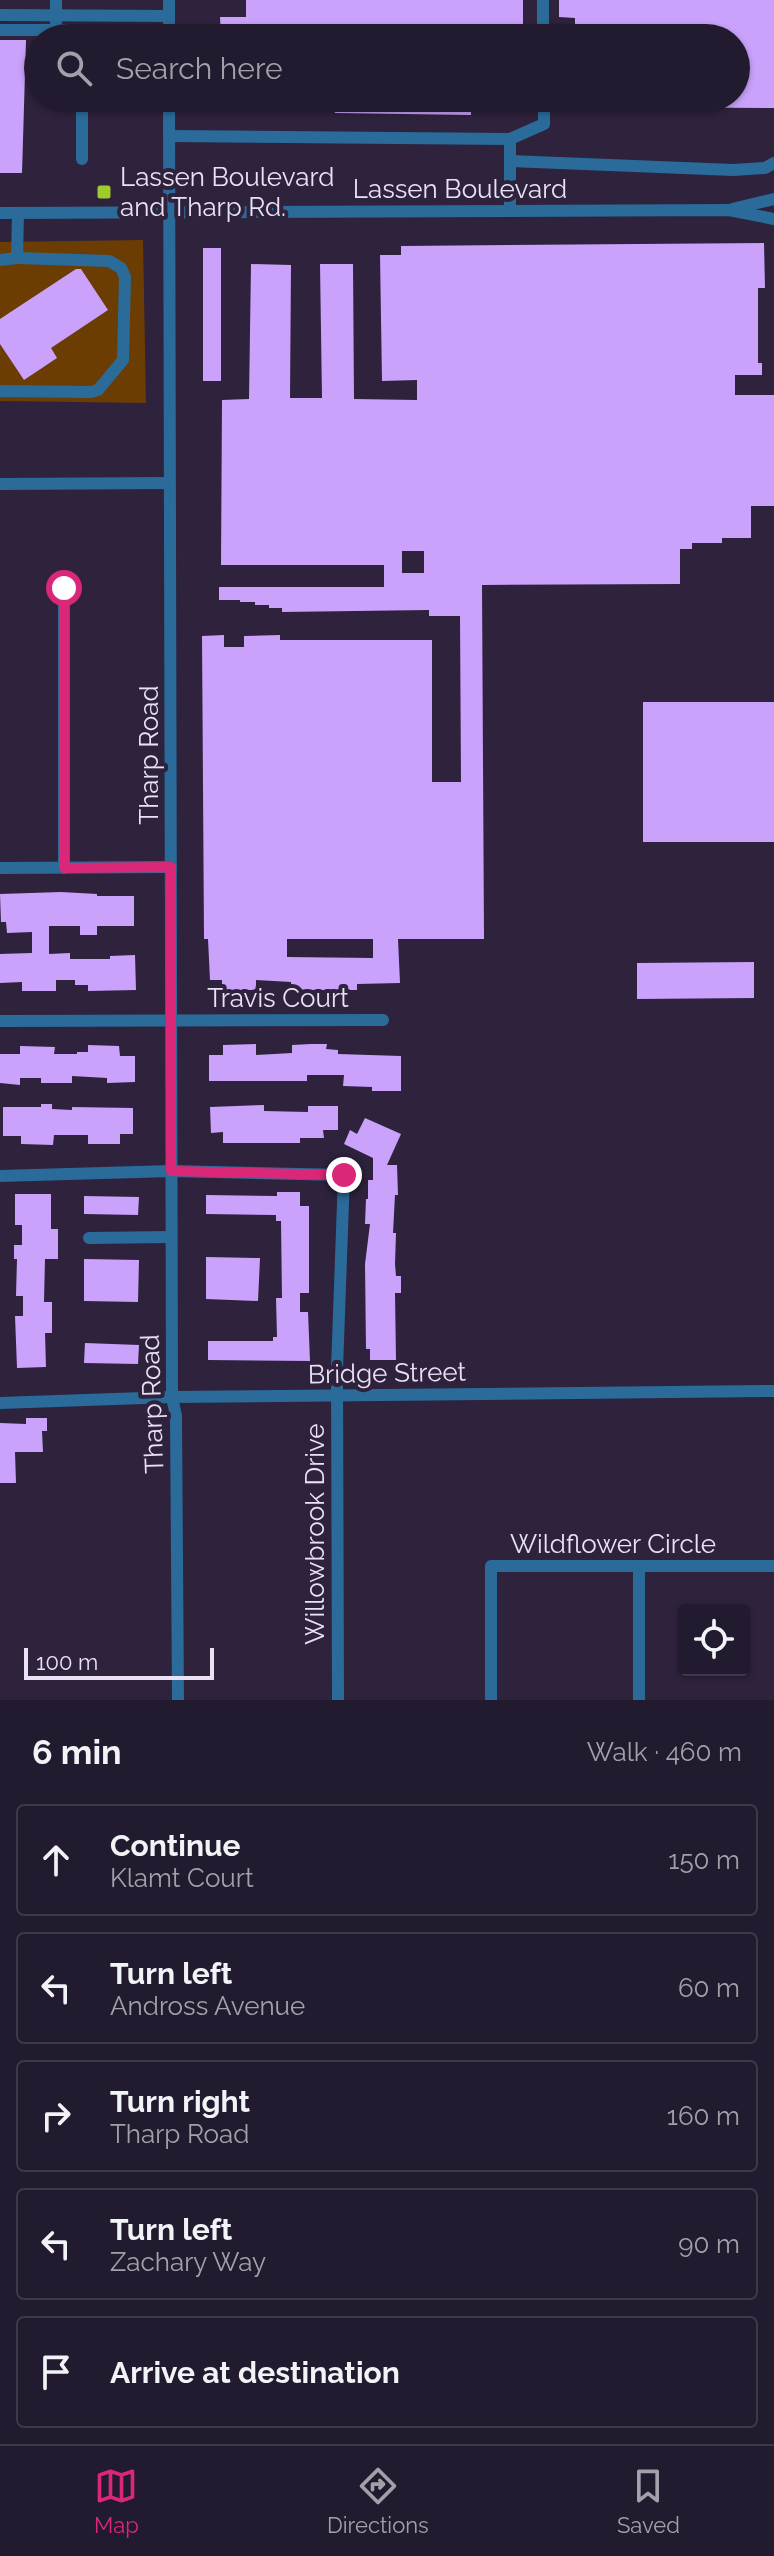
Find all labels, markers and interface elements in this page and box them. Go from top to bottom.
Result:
search box [24,24,750,112]
icon: search [52,46,96,90]
text: Search here [116,51,283,86]
place label: Lassen Boulevard and Tharp Rd. [120,162,334,222]
street label: Lassen Boulevard [353,174,567,204]
marker: Lassen Boulevard and Tharp Rd. [95,183,113,201]
route start [46,570,82,606]
street label: Tharp Road [134,685,164,825]
street label: Travis Court [207,983,349,1013]
route end [326,1157,362,1193]
street label: Tharp Road [135,1334,169,1474]
street label: Bridge Street [308,1357,467,1389]
street label: Willowbrook Drive [300,1423,330,1645]
street label: Wildflower Circle [510,1529,716,1559]
map controls [678,1604,750,1676]
button: locate [678,1604,750,1676]
scale bar [24,1644,214,1680]
text: 100 m [36,1649,98,1675]
text: 6 min [32,1732,122,1772]
text: Walk · 460 m [587,1737,742,1767]
text: Continue [110,1828,241,1863]
icon: ahead [34,1838,78,1882]
text: 150 m [668,1845,740,1875]
text: Klamt Court [110,1863,254,1893]
text: Turn left [110,1956,232,1991]
icon: left [34,1966,78,2010]
text: 60 m [678,1973,740,2003]
text: Andross Avenue [110,1991,305,2021]
text: Turn right [110,2084,250,2119]
icon: right [34,2094,78,2138]
text: 160 m [667,2101,740,2131]
text: Tharp Road [110,2119,249,2149]
text: Turn left [110,2212,232,2247]
icon: left [34,2222,78,2266]
text: 90 m [678,2229,740,2259]
text: Zachary Way [110,2247,266,2277]
icon: arrive [34,2350,78,2394]
text: Arrive at destination [110,2355,400,2390]
tab: Map [94,2464,139,2538]
tab: Directions [327,2464,429,2538]
tab: Saved [617,2464,680,2538]

